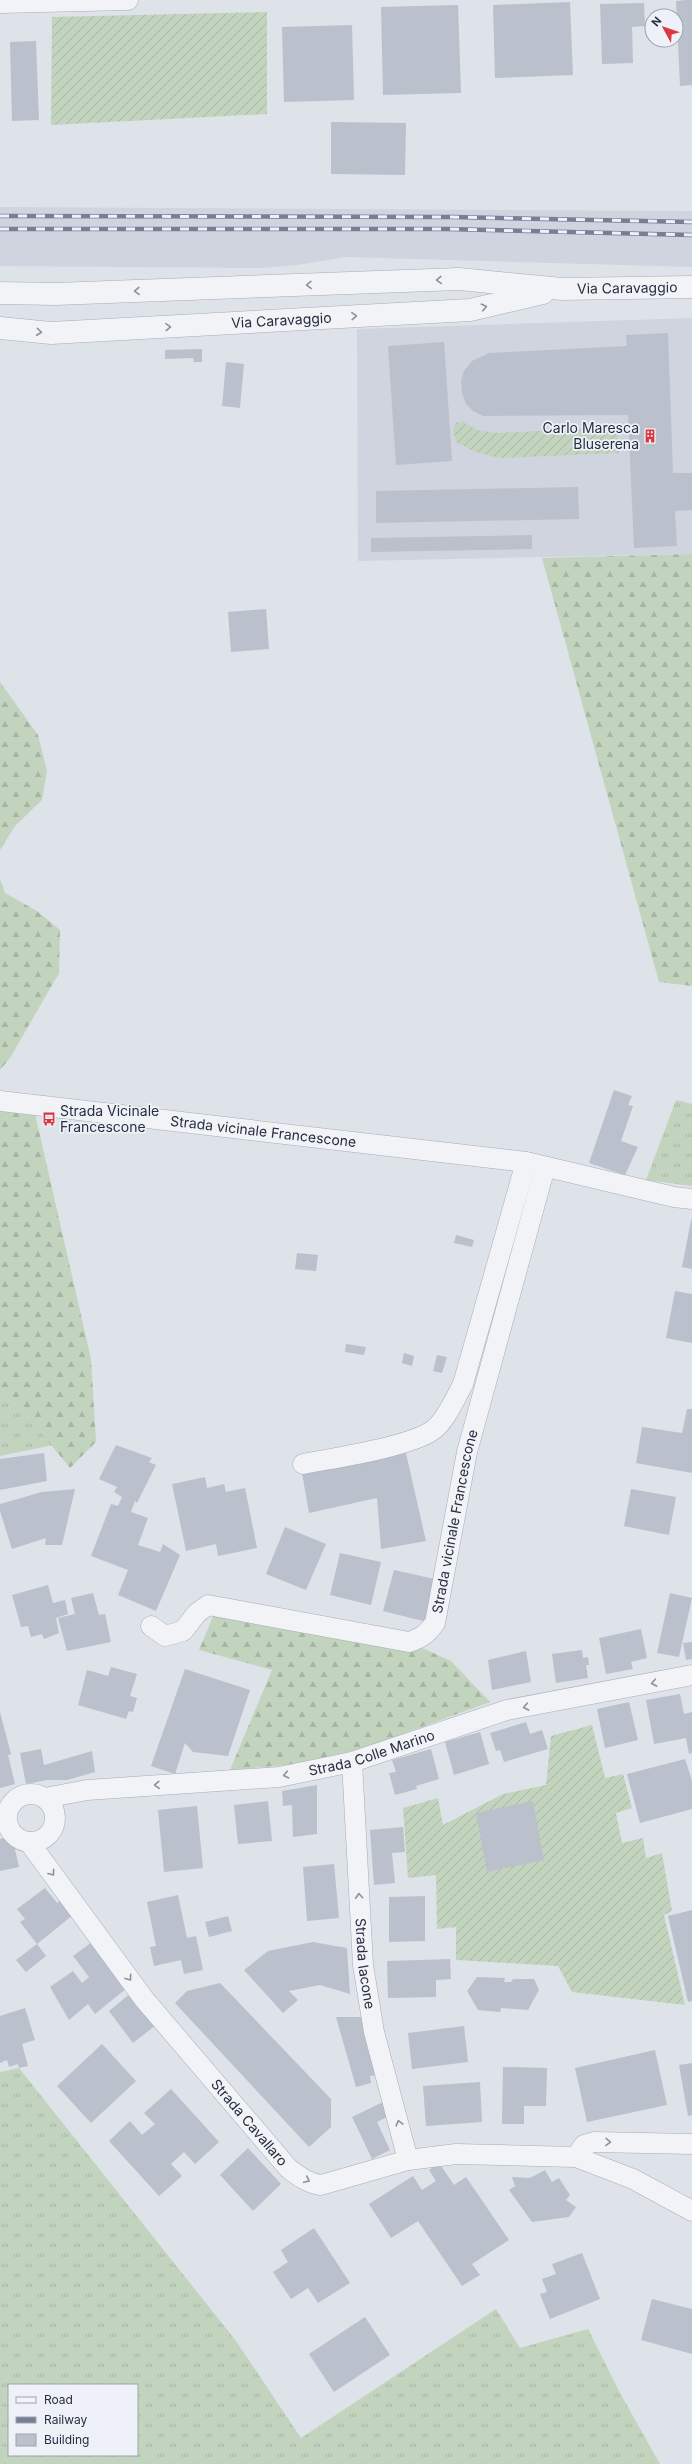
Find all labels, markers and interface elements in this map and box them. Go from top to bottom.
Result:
north arrow [644,8,684,48]
text: N [648,14,664,29]
one-way arrow [436,276,442,284]
street label: Via Caravaggio [577,278,678,297]
one-way arrow [306,280,312,289]
one-way arrow [134,286,140,295]
one-way arrow [480,303,487,311]
street label: Via Caravaggio [231,309,332,331]
one-way arrow [351,312,357,321]
one-way arrow [165,322,172,331]
one-way arrow [36,327,42,336]
place label: Carlo Maresca Bluserena [543,419,639,452]
building icon: Carlo Maresca Bluserena [642,428,658,444]
place label: Strada Vicinale Francescone [60,1102,159,1135]
bus stop icon: Strada Vicinale Francescone [41,1111,57,1127]
street label: Strada vicinale Francescone [169,1112,357,1150]
street label: Strada vicinale Francescone [428,1427,481,1615]
one-way arrow [651,1678,657,1686]
one-way arrow [523,1702,529,1710]
street label: Strada Colle Marino [307,1726,437,1779]
one-way arrow [283,1771,289,1779]
one-way arrow [154,1780,160,1789]
one-way arrow [47,1869,54,1876]
one-way arrow [355,1893,364,1899]
street label: Strada Iacone [352,1917,379,2010]
one-way arrow [124,1974,131,1981]
street label: Strada Cavallaro [208,2075,292,2169]
one-way arrow [395,2119,404,2126]
one-way arrow [605,2138,611,2146]
one-way arrow [302,2175,310,2183]
legend [8,2384,138,2456]
text: Road [44,2392,73,2407]
text: Railway [44,2412,88,2427]
text: Building [44,2432,89,2447]

